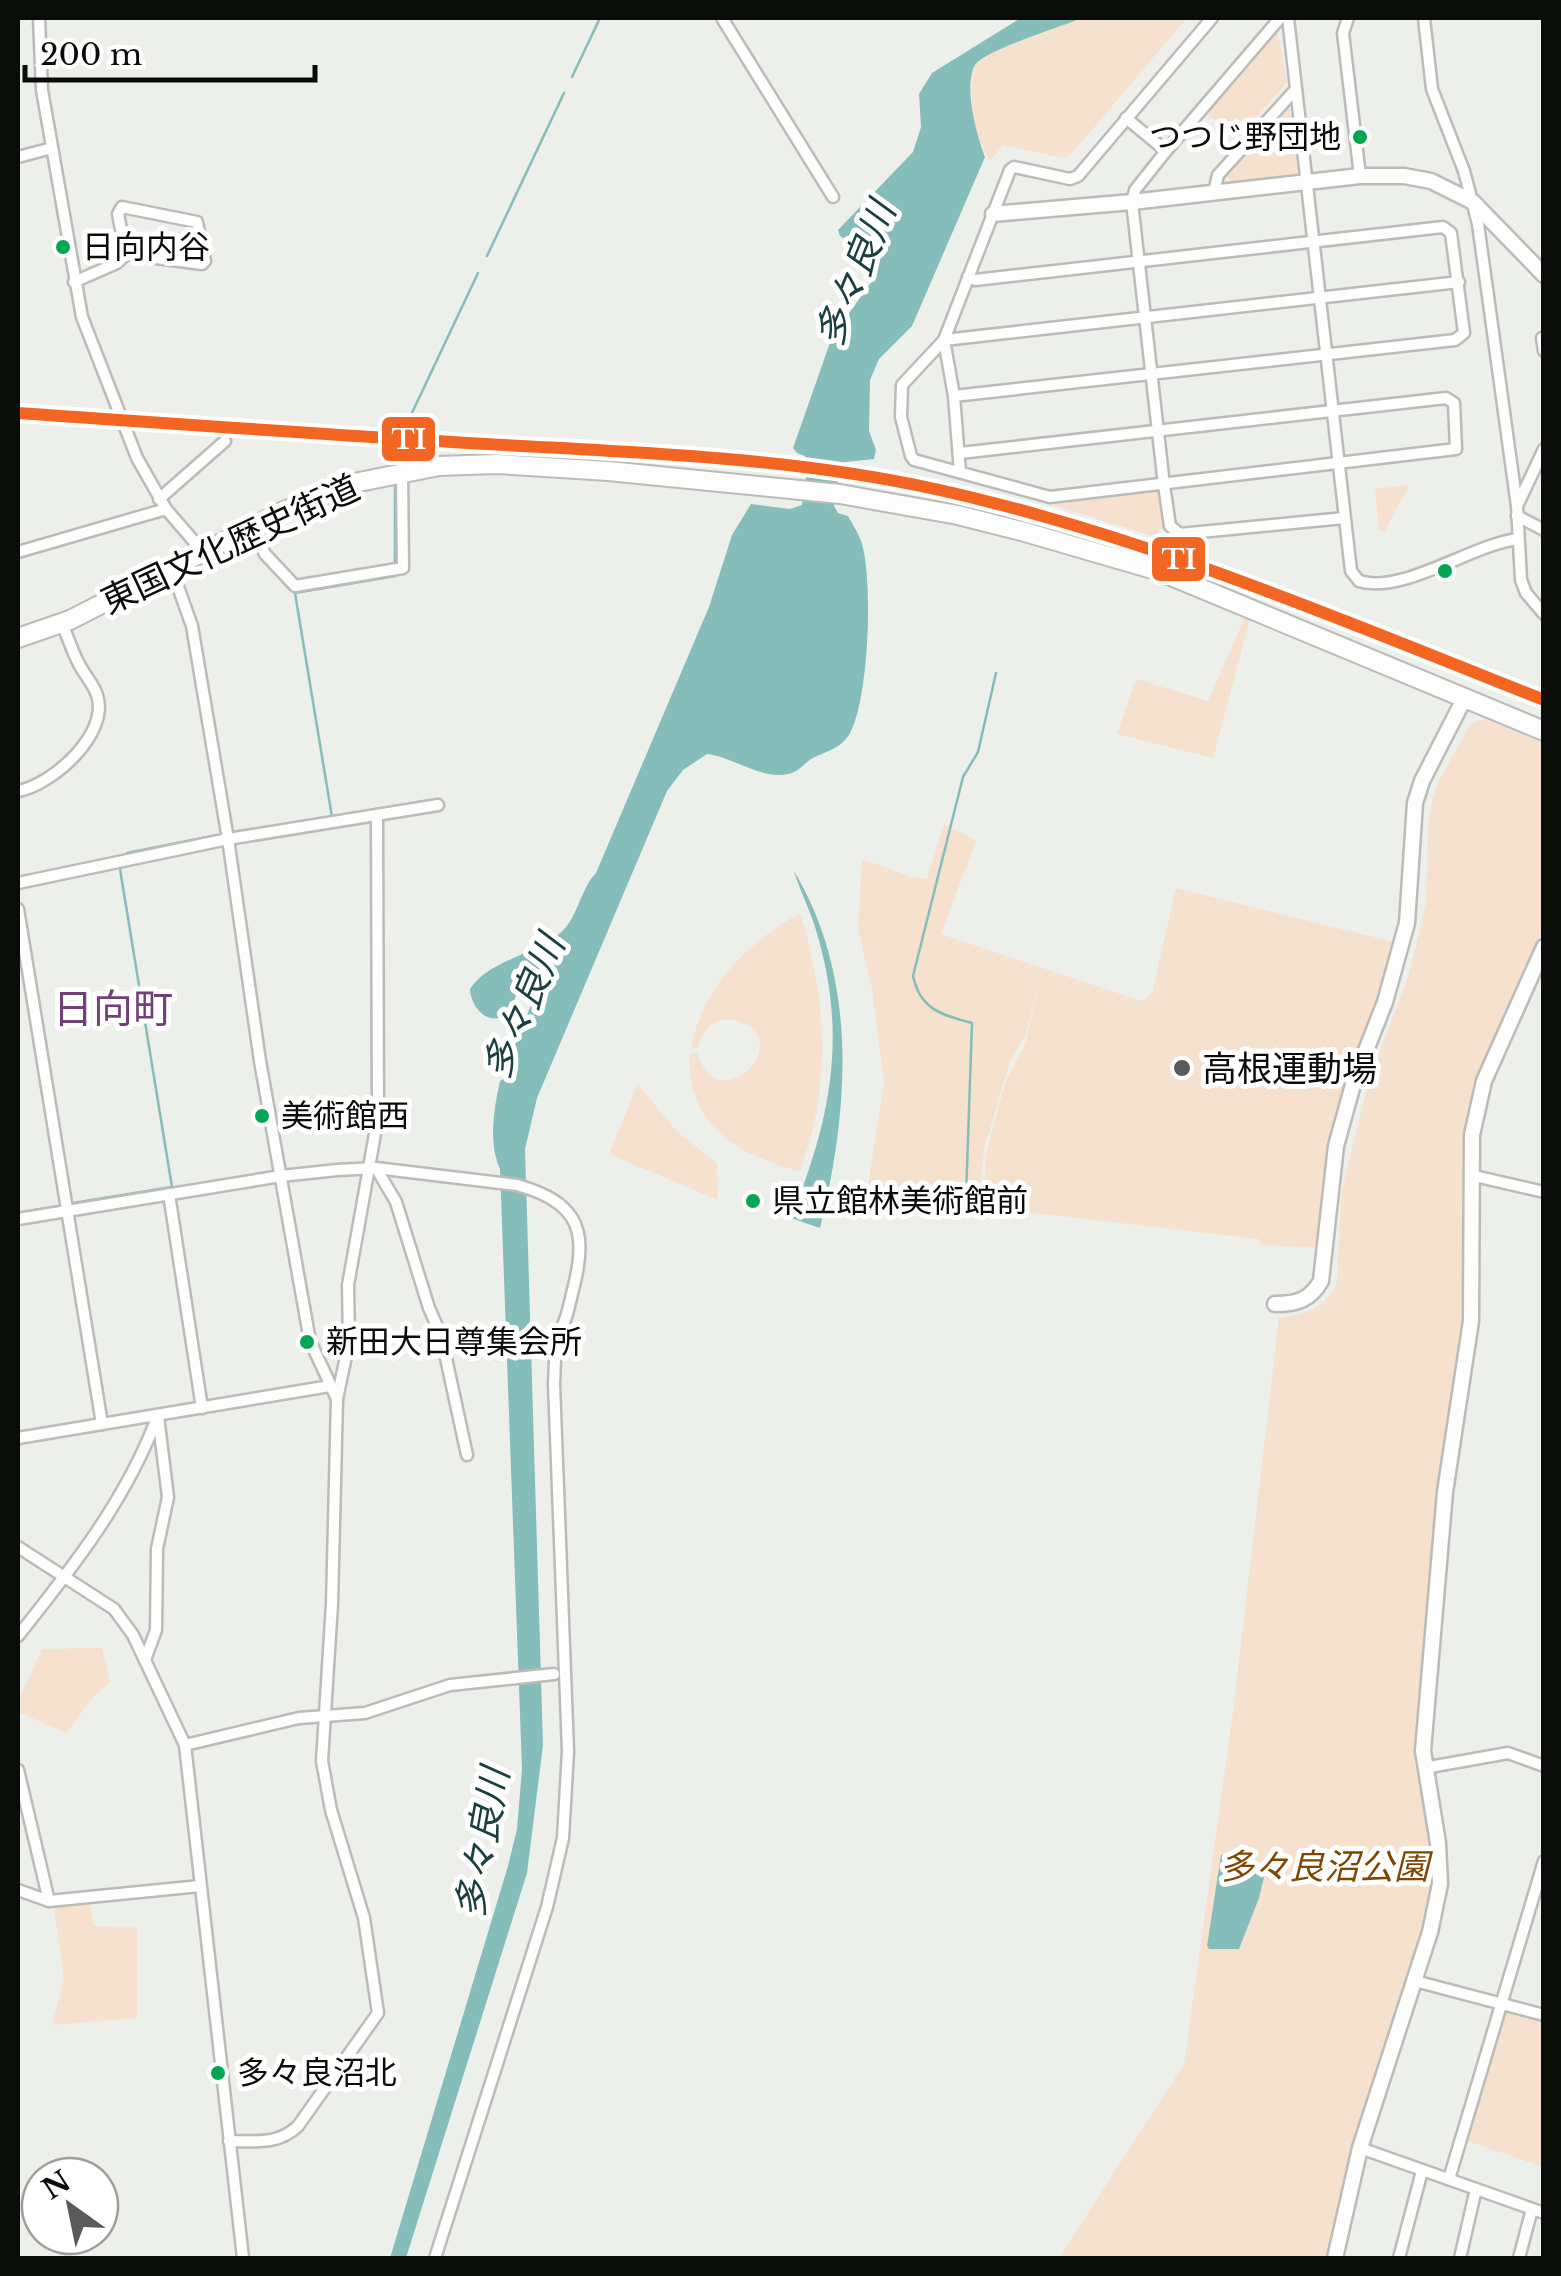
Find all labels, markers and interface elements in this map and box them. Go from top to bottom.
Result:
scale bar [25,20,315,82]
text: 200 m [40,36,142,73]
place label: つつじ野団地 [1149,117,1341,157]
marker: つつじ野団地 [1350,127,1370,147]
water label: 多々良川 [805,191,907,353]
place label: 日向内谷 [82,227,210,267]
marker: 日向内谷 [53,237,73,257]
line badge: TI [380,415,437,463]
text: TI [391,422,427,457]
street label: 東国文化歴史街道 [94,465,366,623]
line badge: TI [1150,535,1207,583]
text: TI [1161,542,1197,577]
unlabelled marker [1435,561,1455,581]
water label: 多々良川 [472,924,576,1086]
district label: 日向町 [53,984,173,1034]
place label: 高根運動場 [1202,1047,1377,1090]
marker: 高根運動場 [1171,1057,1193,1079]
place label: 美術館西 [281,1096,409,1136]
marker: 美術館西 [252,1106,272,1126]
place label: 県立館林美術館前 [772,1181,1028,1221]
marker: 県立館林美術館前 [743,1191,763,1211]
place label: 新田大日尊集会所 [326,1322,582,1362]
marker: 新田大日尊集会所 [297,1332,317,1352]
water label: 多々良川 [446,1760,519,1922]
park label: 多々良沼公園 [1219,1845,1434,1888]
place label: 多々良沼北 [237,2053,397,2093]
marker: 多々良沼北 [208,2063,228,2083]
north arrow [20,2156,120,2256]
text: N [36,2164,77,2207]

